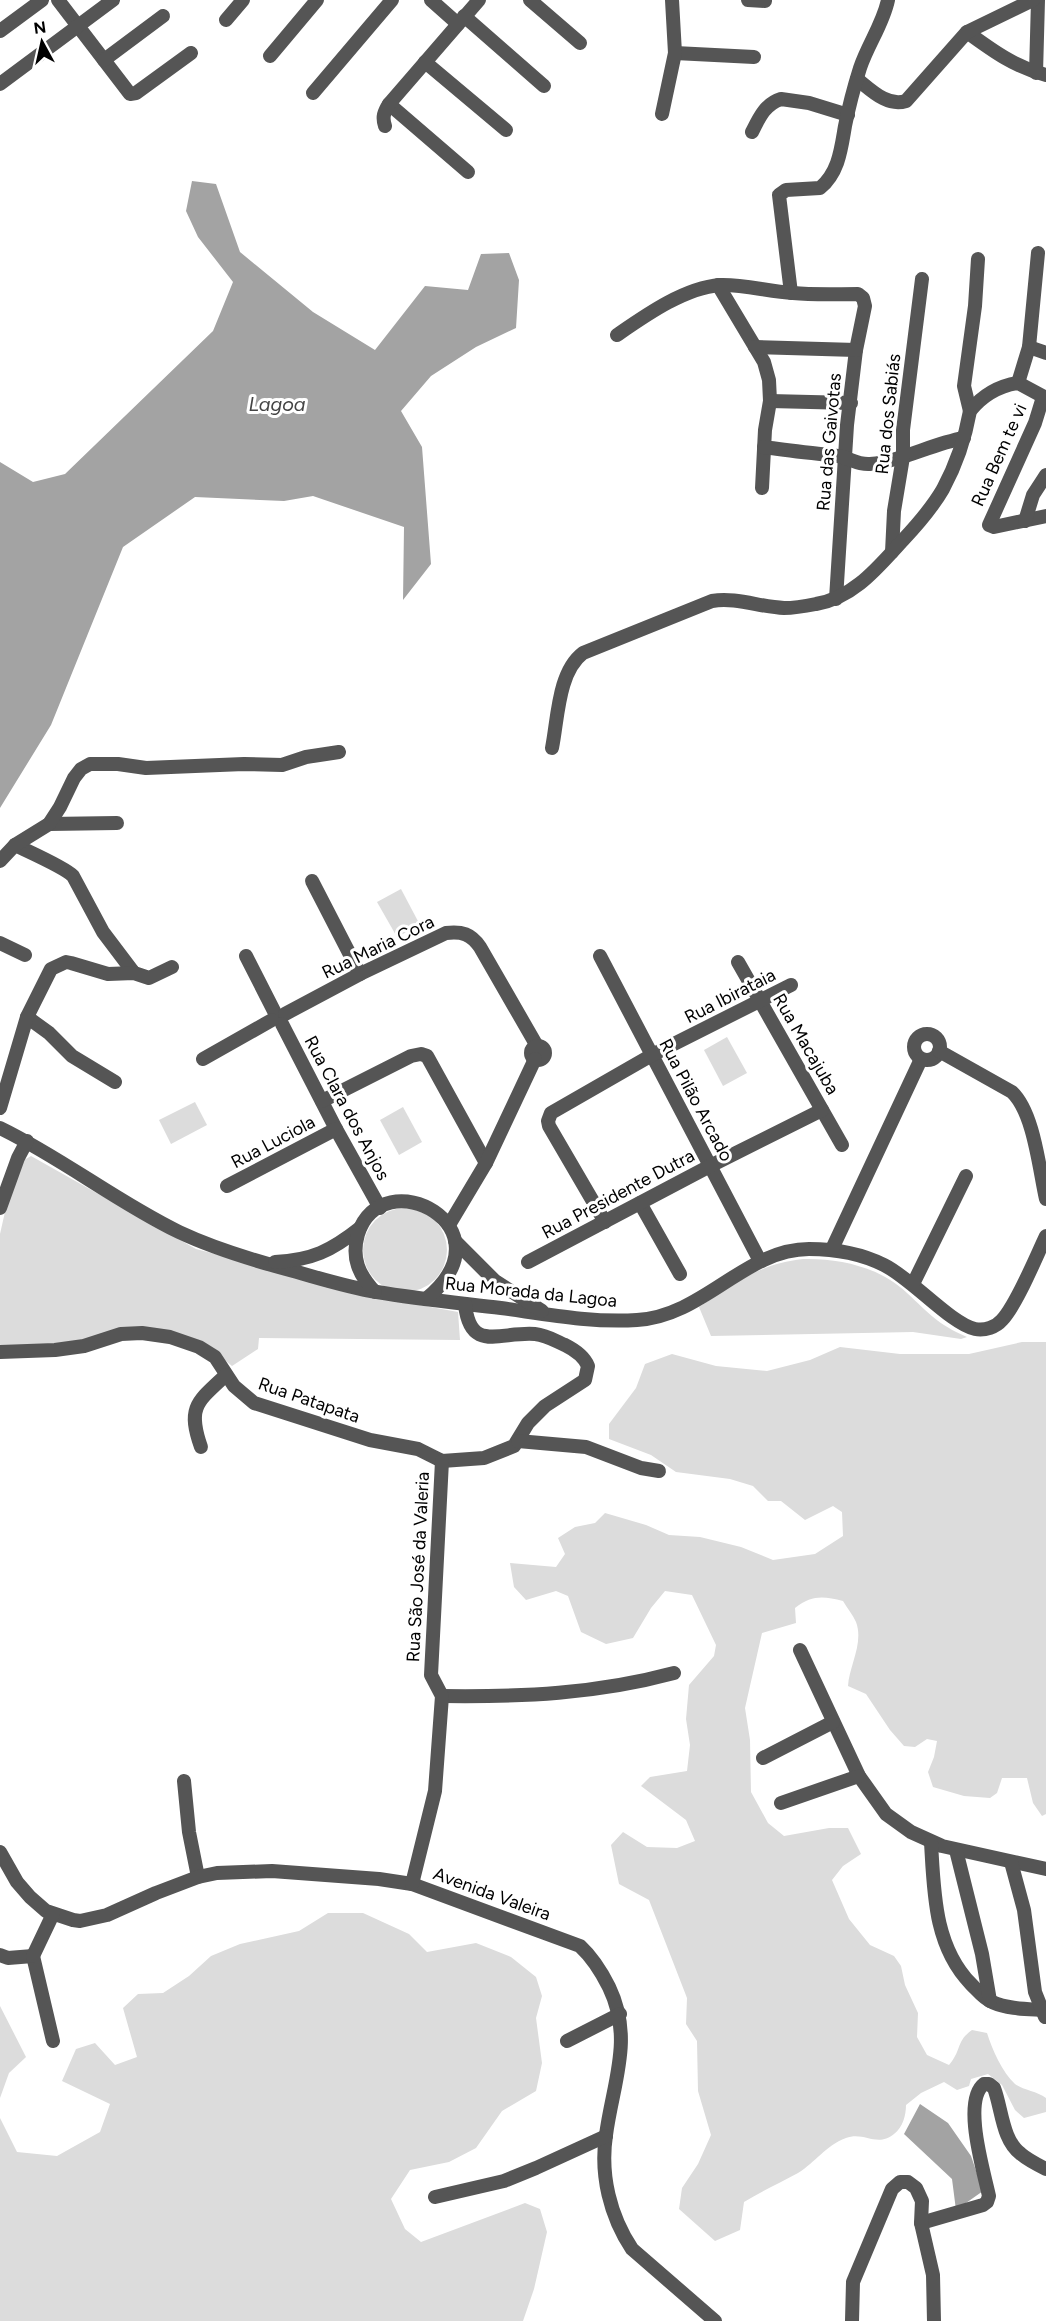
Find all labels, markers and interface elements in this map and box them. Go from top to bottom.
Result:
north arrow [12,12,72,72]
text: N [33,17,47,38]
street label: Rua dos Sabiás [871,353,905,475]
street label: Rua das Gaivotas [812,372,846,512]
water label: Lagoa [248,392,306,416]
street label: Rua Bem te vi [967,400,1031,510]
street label: Rua Maria Cora [318,910,438,984]
street label: Rua Ibirataia [681,964,779,1028]
street label: Rua Macajuba [768,990,844,1098]
street label: Rua Clara dos Anjos [300,1032,394,1184]
street label: Rua Pilão Arcado [654,1035,738,1165]
street label: Rua Luciola [227,1111,319,1173]
street label: Rua Presidente Dutra [538,1144,698,1244]
street label: Rua Morada da Lagoa [444,1272,618,1312]
street label: Rua Patapata [255,1372,363,1428]
street label: Rua São José da Valeria [402,1471,434,1663]
street label: Avenida Valeira [430,1863,554,1925]

